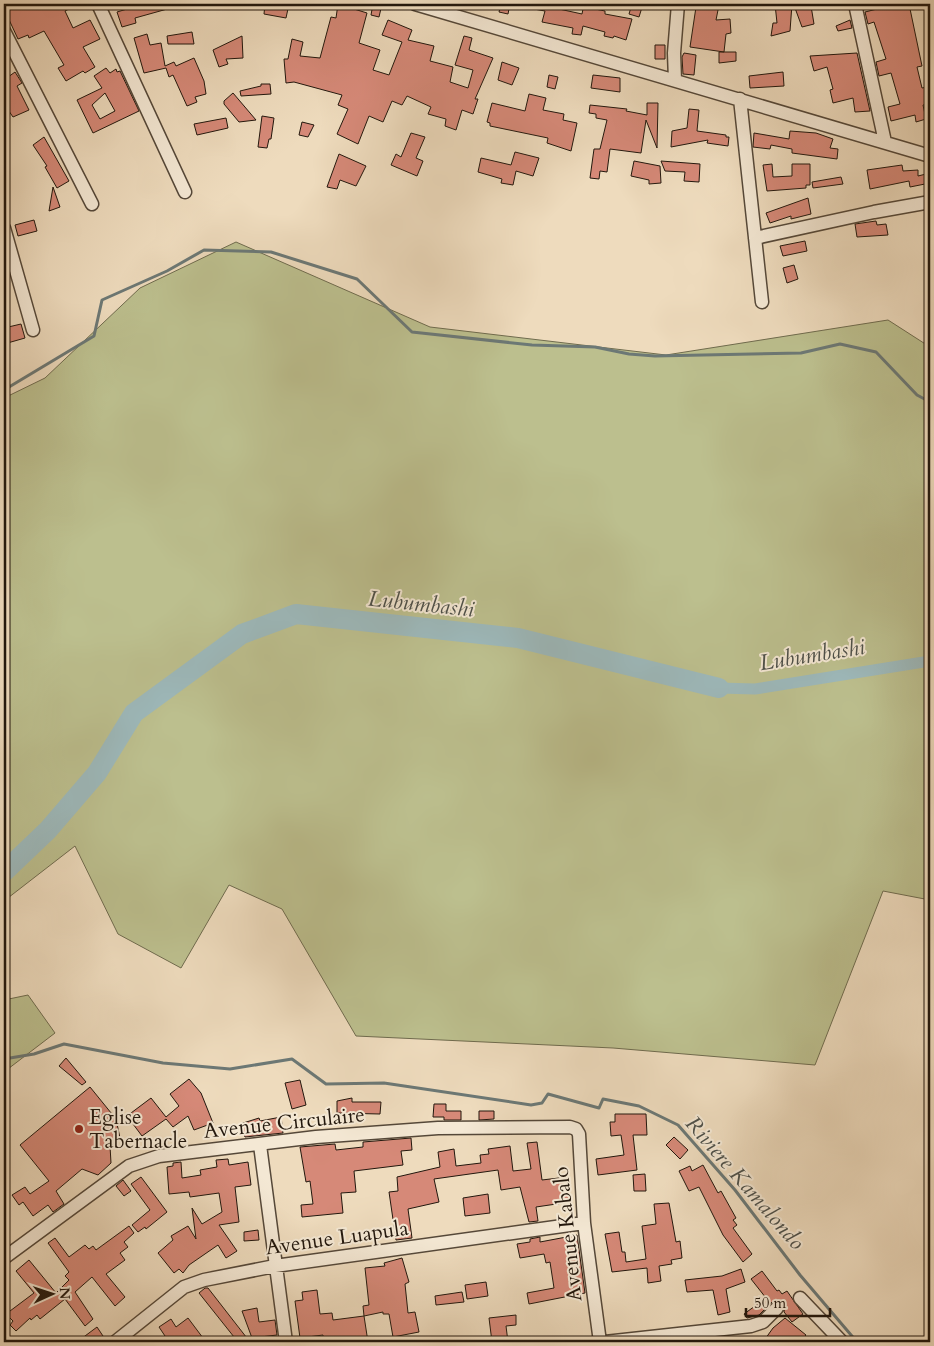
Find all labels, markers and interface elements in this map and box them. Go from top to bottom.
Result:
water label: Lubumbashi [367,584,476,625]
water label: Lubumbashi [757,632,868,678]
street label: Avenue Circulaire [202,1100,366,1146]
place label: Eglise Tabernacle [89,1103,187,1156]
water label: Riviere Kamalondo [678,1110,812,1256]
marker: Eglise Tabernacle [73,1123,85,1135]
street label: Avenue Kabalo [546,1165,590,1303]
street label: Avenue Luapula [264,1214,410,1262]
north arrow [28,1268,78,1318]
scale bar [746,1286,830,1318]
text: N [55,1287,74,1300]
text: 50 m [754,1293,786,1313]

